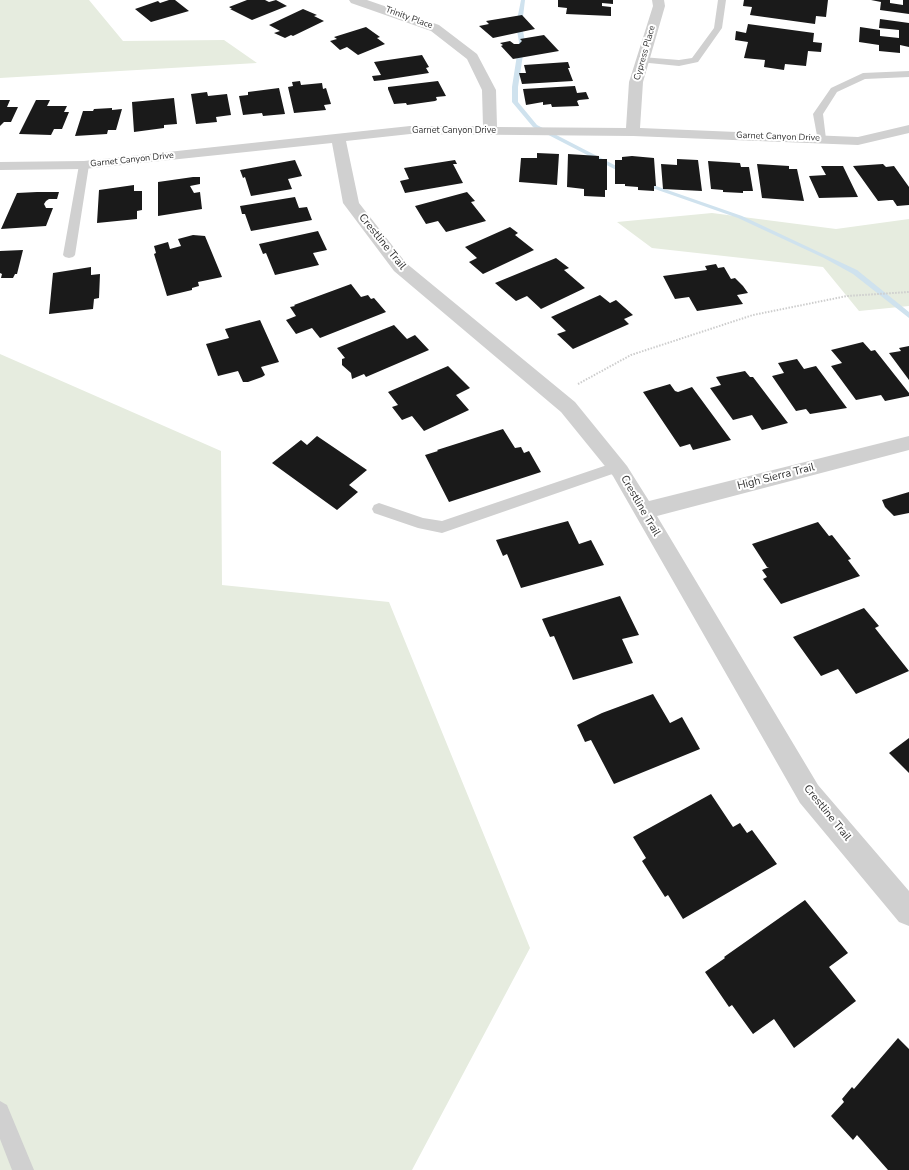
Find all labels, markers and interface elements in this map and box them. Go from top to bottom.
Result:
street label: Trinity Place [384,4,434,32]
street label: Cypress Place [632,24,658,82]
street label: Garnet Canyon Drive [412,126,496,136]
street label: Garnet Canyon Drive [736,130,820,144]
street label: Garnet Canyon Drive [90,150,174,170]
street label: Crestline Trail [355,211,409,273]
street label: High Sierra Trail [736,461,816,493]
street label: Crestline Trail [617,473,663,539]
street label: Crestline Trail [800,782,854,844]

